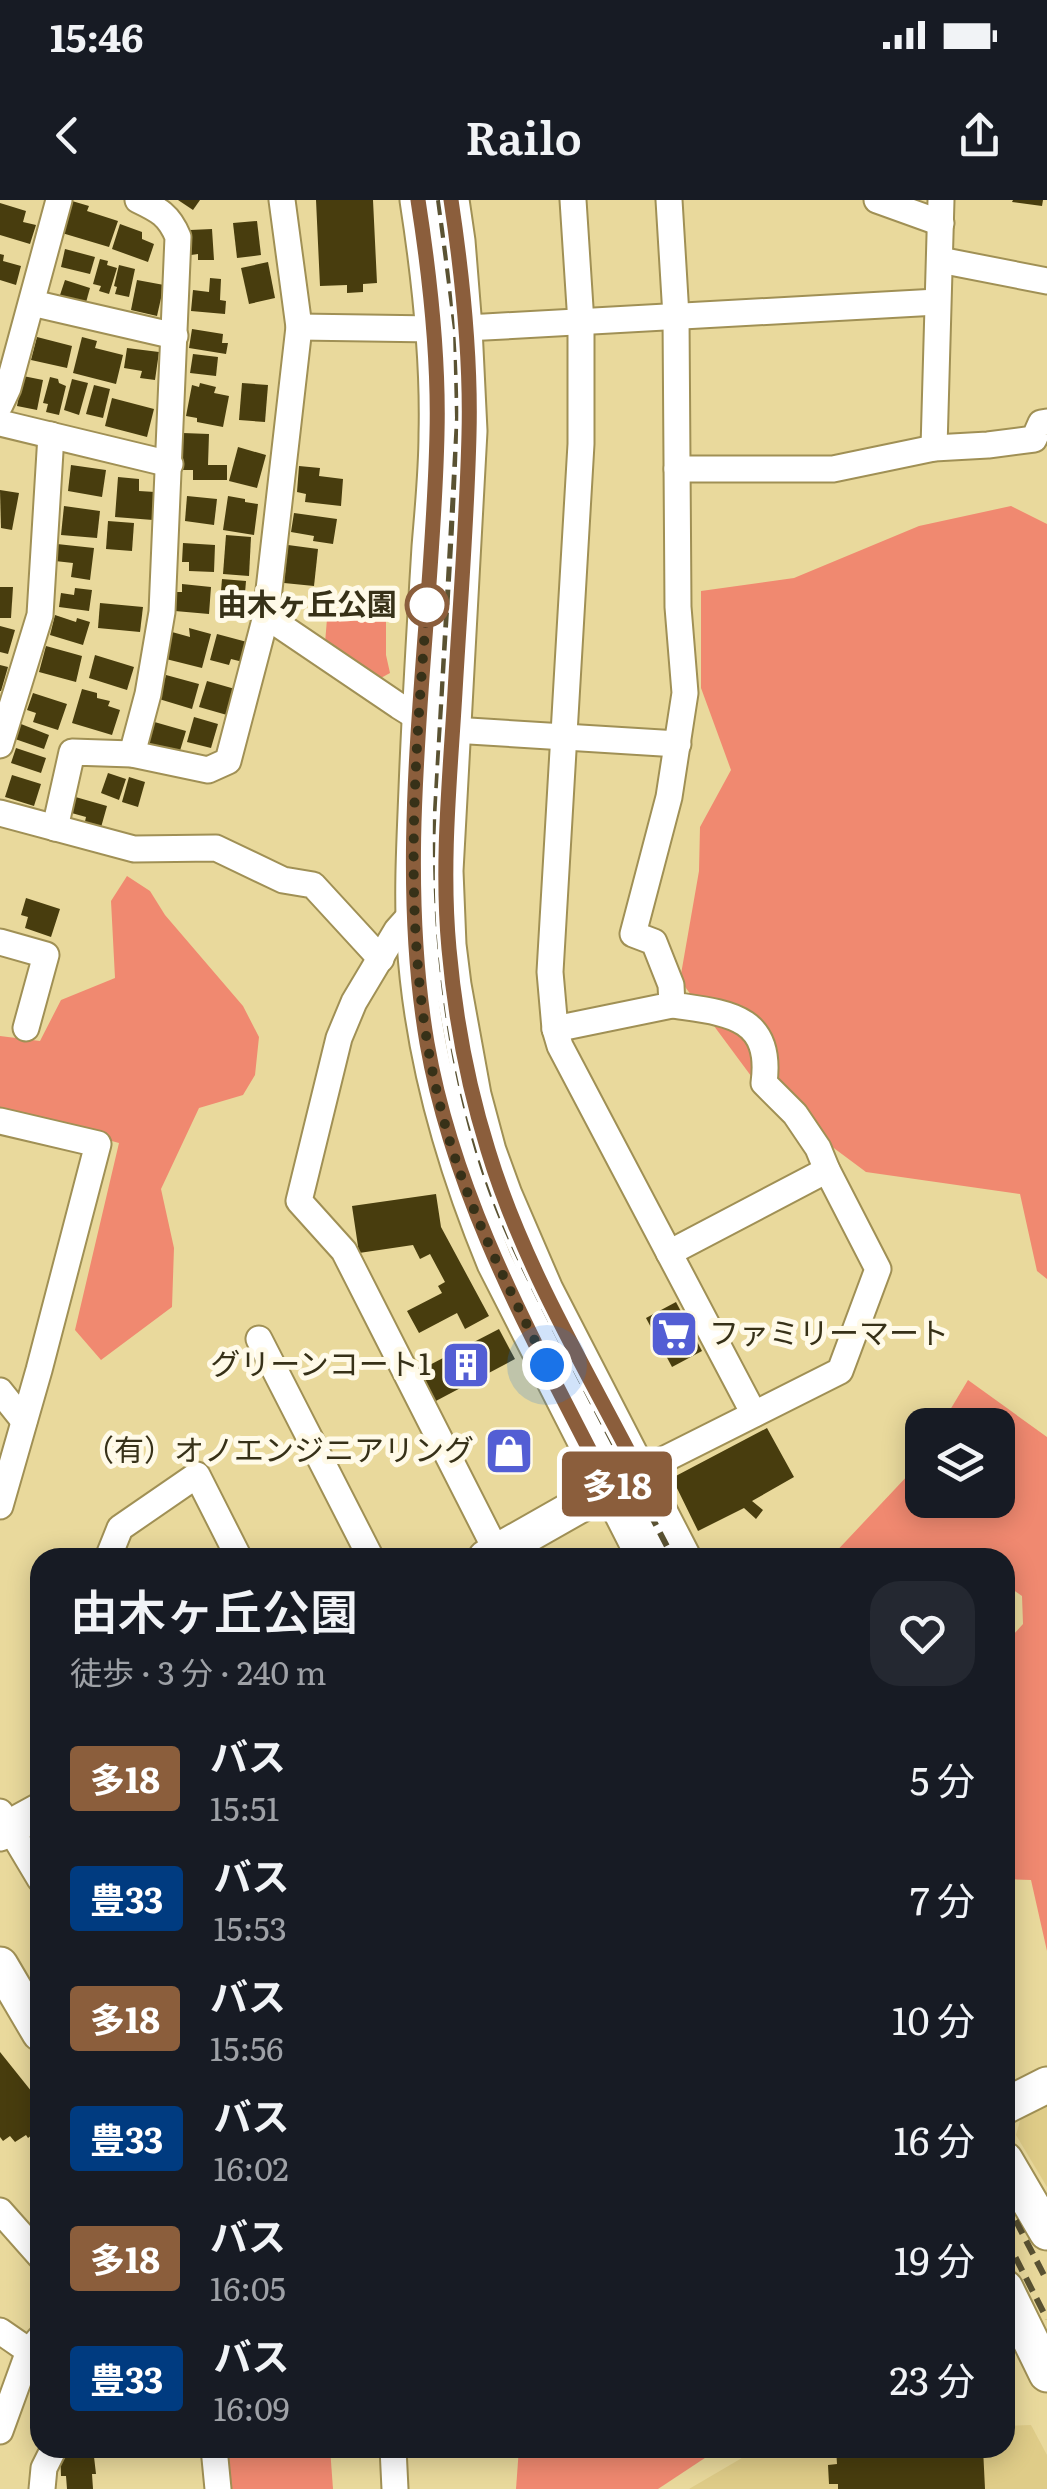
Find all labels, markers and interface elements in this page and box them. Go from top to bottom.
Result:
text: 15:46 [50,7,143,64]
text: Railo [465,102,582,169]
icon: back [40,108,95,163]
icon: share [952,108,1007,163]
place label: 由木ヶ丘公園 [217,580,397,624]
marker: 由木ヶ丘公園 [406,584,448,626]
supermarket icon: ファミリーマート [648,1308,700,1360]
place label: ファミリーマート [709,1309,949,1353]
building icon: グリーンコート1 [440,1339,492,1391]
place label: グリーンコート1 [210,1340,431,1384]
your location [522,1340,572,1390]
map controls [905,1408,1015,1518]
button: layers [905,1408,1015,1518]
shop icon: （有）オノエンジニアリング [483,1425,535,1477]
place label: （有）オノエンジニアリング [84,1426,474,1470]
line badge: 多18 [560,1452,674,1516]
text: 多18 [582,1458,652,1510]
text: 由木ヶ丘公園 [70,1574,358,1645]
button: heart [870,1581,975,1686]
text: 徒歩 · 3 分 · 240 m [70,1647,326,1695]
text: バス [210,1726,286,1783]
text: 5 分 [910,1750,975,1807]
text: 多18 [90,1752,160,1804]
text: 15:51 [210,1783,279,1831]
text: バス [213,1846,289,1903]
text: 7 分 [910,1870,975,1927]
text: 豊33 [90,1872,163,1924]
text: 15:53 [213,1903,287,1951]
text: バス [210,1966,286,2023]
text: 10 分 [892,1990,975,2047]
text: 多18 [90,1992,160,2044]
text: 15:56 [210,2023,284,2071]
text: バス [213,2086,289,2143]
text: 16 分 [894,2110,975,2167]
text: 豊33 [90,2112,163,2164]
text: 16:02 [213,2143,289,2191]
text: バス [210,2206,286,2263]
text: 19 分 [894,2230,975,2287]
text: 多18 [90,2232,160,2284]
text: 16:05 [210,2263,286,2311]
text: バス [213,2326,289,2383]
text: 23 分 [890,2350,975,2407]
text: 豊33 [90,2352,163,2404]
text: 16:09 [213,2383,289,2431]

